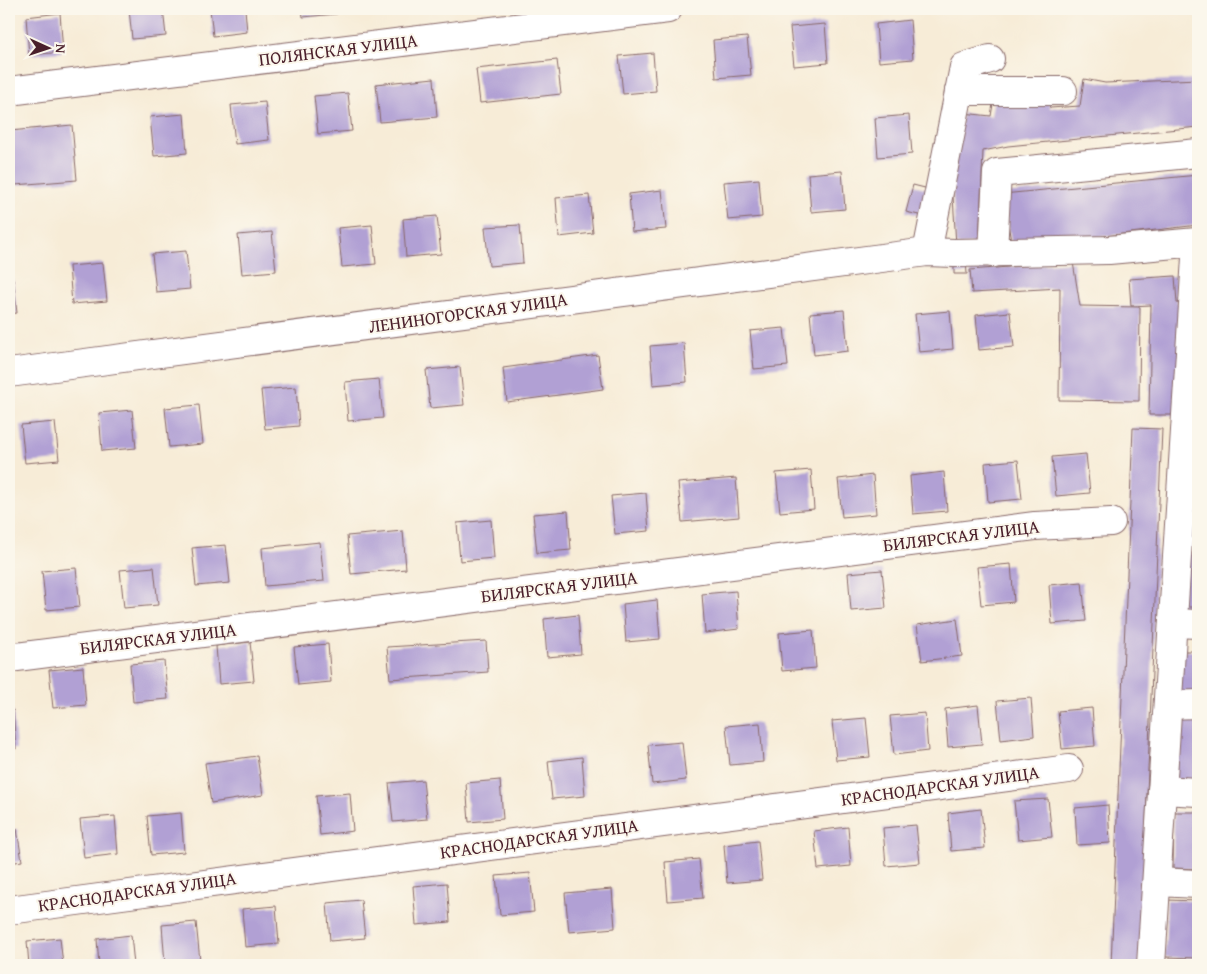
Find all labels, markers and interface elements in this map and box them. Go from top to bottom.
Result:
north arrow [22,22,72,72]
street label: ПОЛЯНСКАЯ УЛИЦА [257,26,419,73]
text: N [51,43,71,55]
street label: ЛЕНИНОГОРСКАЯ УЛИЦА [367,285,569,340]
street label: БИЛЯРСКАЯ УЛИЦА [881,513,1041,558]
street label: БИЛЯРСКАЯ УЛИЦА [479,564,639,609]
street label: БИЛЯРСКАЯ УЛИЦА [78,616,238,661]
street label: КРАСНОДАРСКАЯ УЛИЦА [839,758,1041,813]
street label: КРАСНОДАРСКАЯ УЛИЦА [438,811,640,866]
street label: КРАСНОДАРСКАЯ УЛИЦА [36,864,238,919]

